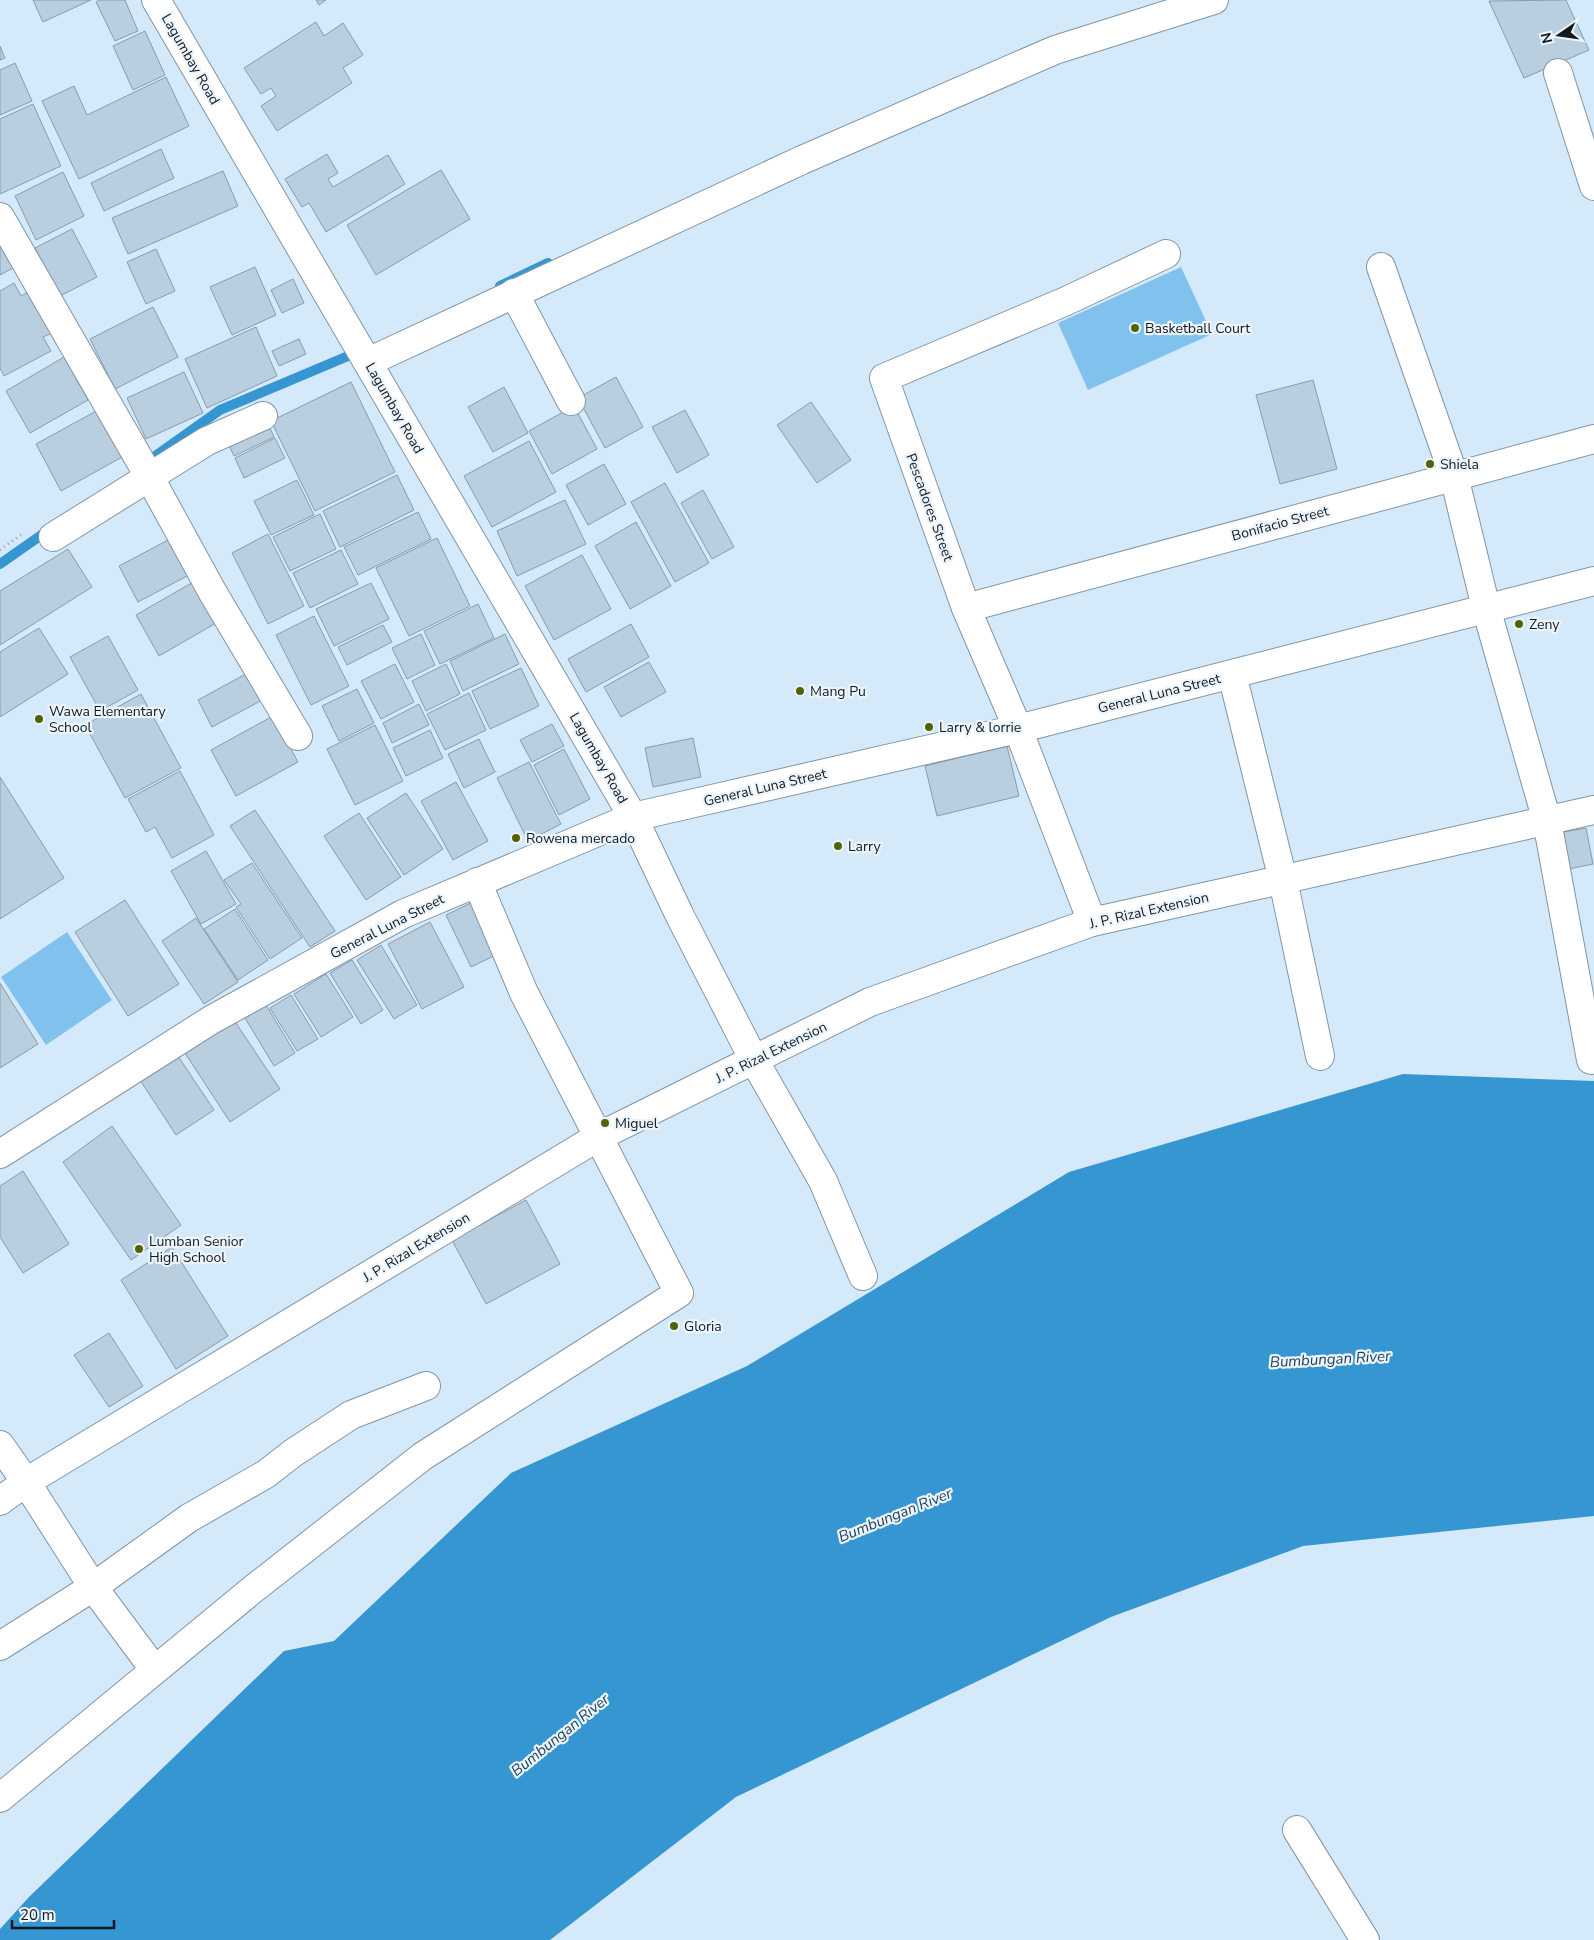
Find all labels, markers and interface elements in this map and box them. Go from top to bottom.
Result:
street label: Lagumbay Road [157,10,224,108]
north arrow [1534,10,1584,60]
text: N [1536,31,1557,45]
place label: Basketball Court [1145,319,1250,338]
marker: Basketball Court [1129,322,1141,334]
street label: Lagumbay Road [361,359,428,457]
street label: Pescadores Street [901,451,958,564]
place label: Shiela [1440,455,1479,474]
marker: Shiela [1424,458,1436,470]
street label: Bonifacio Street [1229,501,1331,546]
place label: Zeny [1529,615,1560,634]
marker: Zeny [1513,618,1525,630]
street label: General Luna Street [1096,669,1222,718]
place label: Mang Pu [810,682,866,701]
marker: Mang Pu [794,685,806,697]
place label: Wawa Elementary School [49,702,166,737]
street label: Lagumbay Road [565,709,632,807]
marker: Wawa Elementary School [33,713,45,725]
place label: Larry & lorrie [939,718,1021,737]
marker: Larry & lorrie [923,721,935,733]
street label: General Luna Street [702,764,829,811]
place label: Rowena mercado [526,829,635,848]
marker: Rowena mercado [510,832,522,844]
place label: Larry [848,837,881,856]
marker: Larry [832,840,844,852]
street label: J. P. Rizal Extension [1087,888,1211,934]
street label: General Luna Street [327,889,448,963]
street label: J. P. Rizal Extension [711,1017,830,1088]
place label: Miguel [615,1114,659,1133]
marker: Miguel [599,1117,611,1129]
street label: J. P. Rizal Extension [358,1208,473,1287]
place label: Lumban Senior High School [149,1232,244,1267]
marker: Lumban Senior High School [133,1243,145,1255]
place label: Gloria [684,1317,722,1336]
marker: Gloria [668,1320,680,1332]
water label: Bumbungan River [1269,1346,1391,1372]
water label: Bumbungan River [835,1483,955,1547]
water label: Bumbungan River [507,1689,614,1781]
scale bar [12,1898,115,1930]
text: 20 m [20,1905,55,1925]

